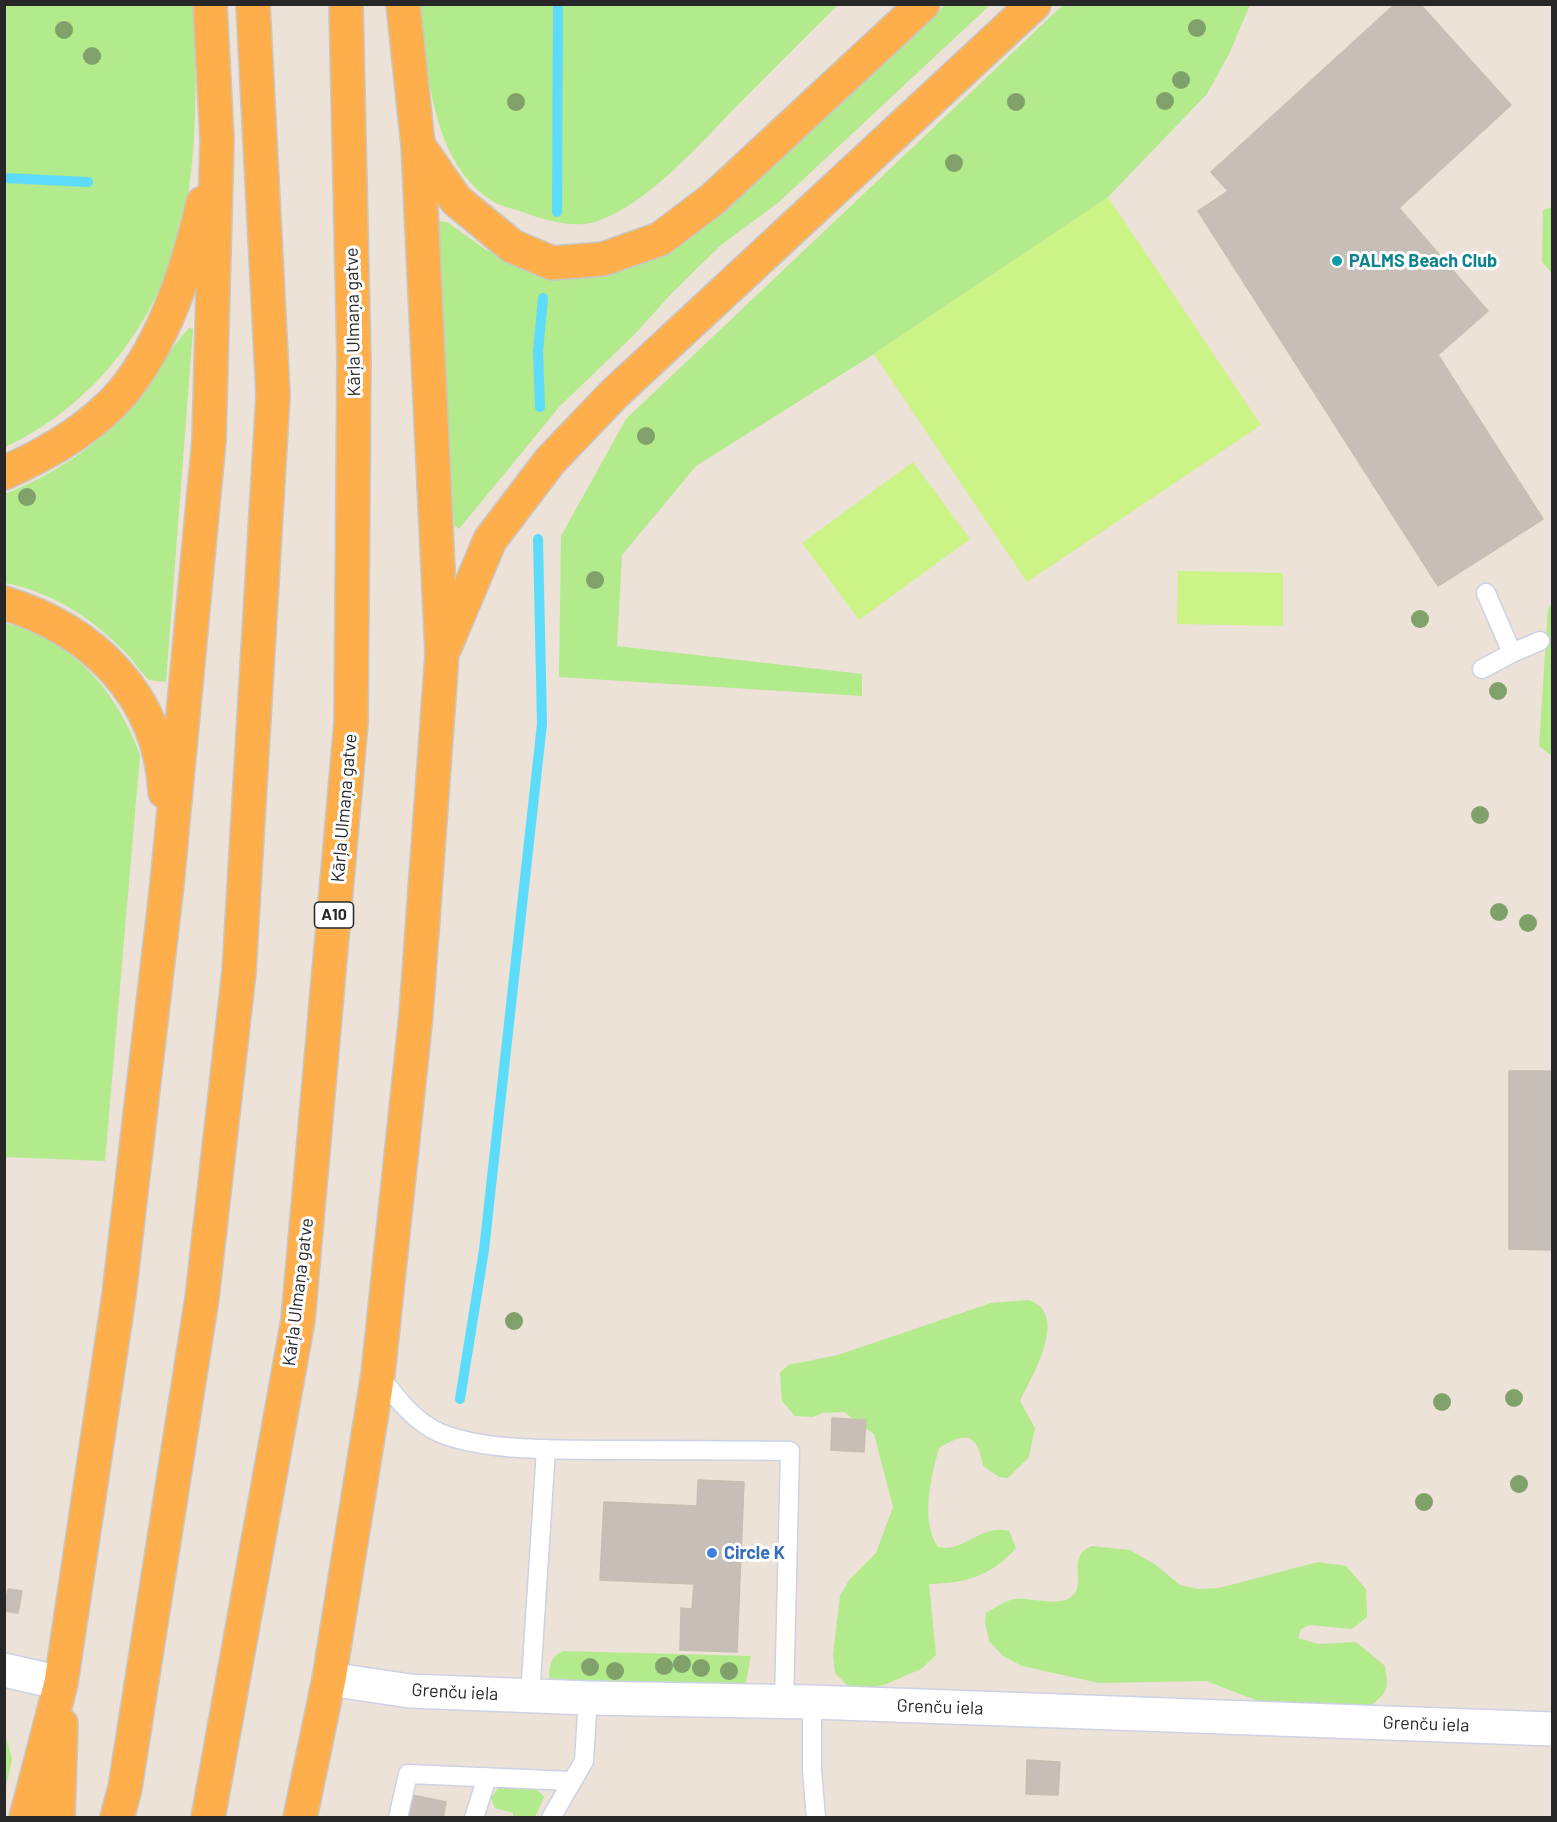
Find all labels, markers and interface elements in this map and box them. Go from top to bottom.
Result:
street label: Kārļa Ulmaņa gatve [341,247,365,397]
place label: PALMS Beach Club [1349,250,1497,272]
marker: PALMS Beach Club [1330,254,1344,268]
street label: Kārļa Ulmaņa gatve [327,733,361,883]
road number: A10 [314,902,354,928]
street label: Kārļa Ulmaņa gatve [278,1217,318,1367]
place label: Circle K [724,1542,785,1564]
marker: Circle K [705,1546,719,1560]
street label: Grenču iela [411,1679,499,1705]
street label: Grenču iela [896,1695,984,1719]
street label: Grenču iela [1382,1712,1470,1736]

